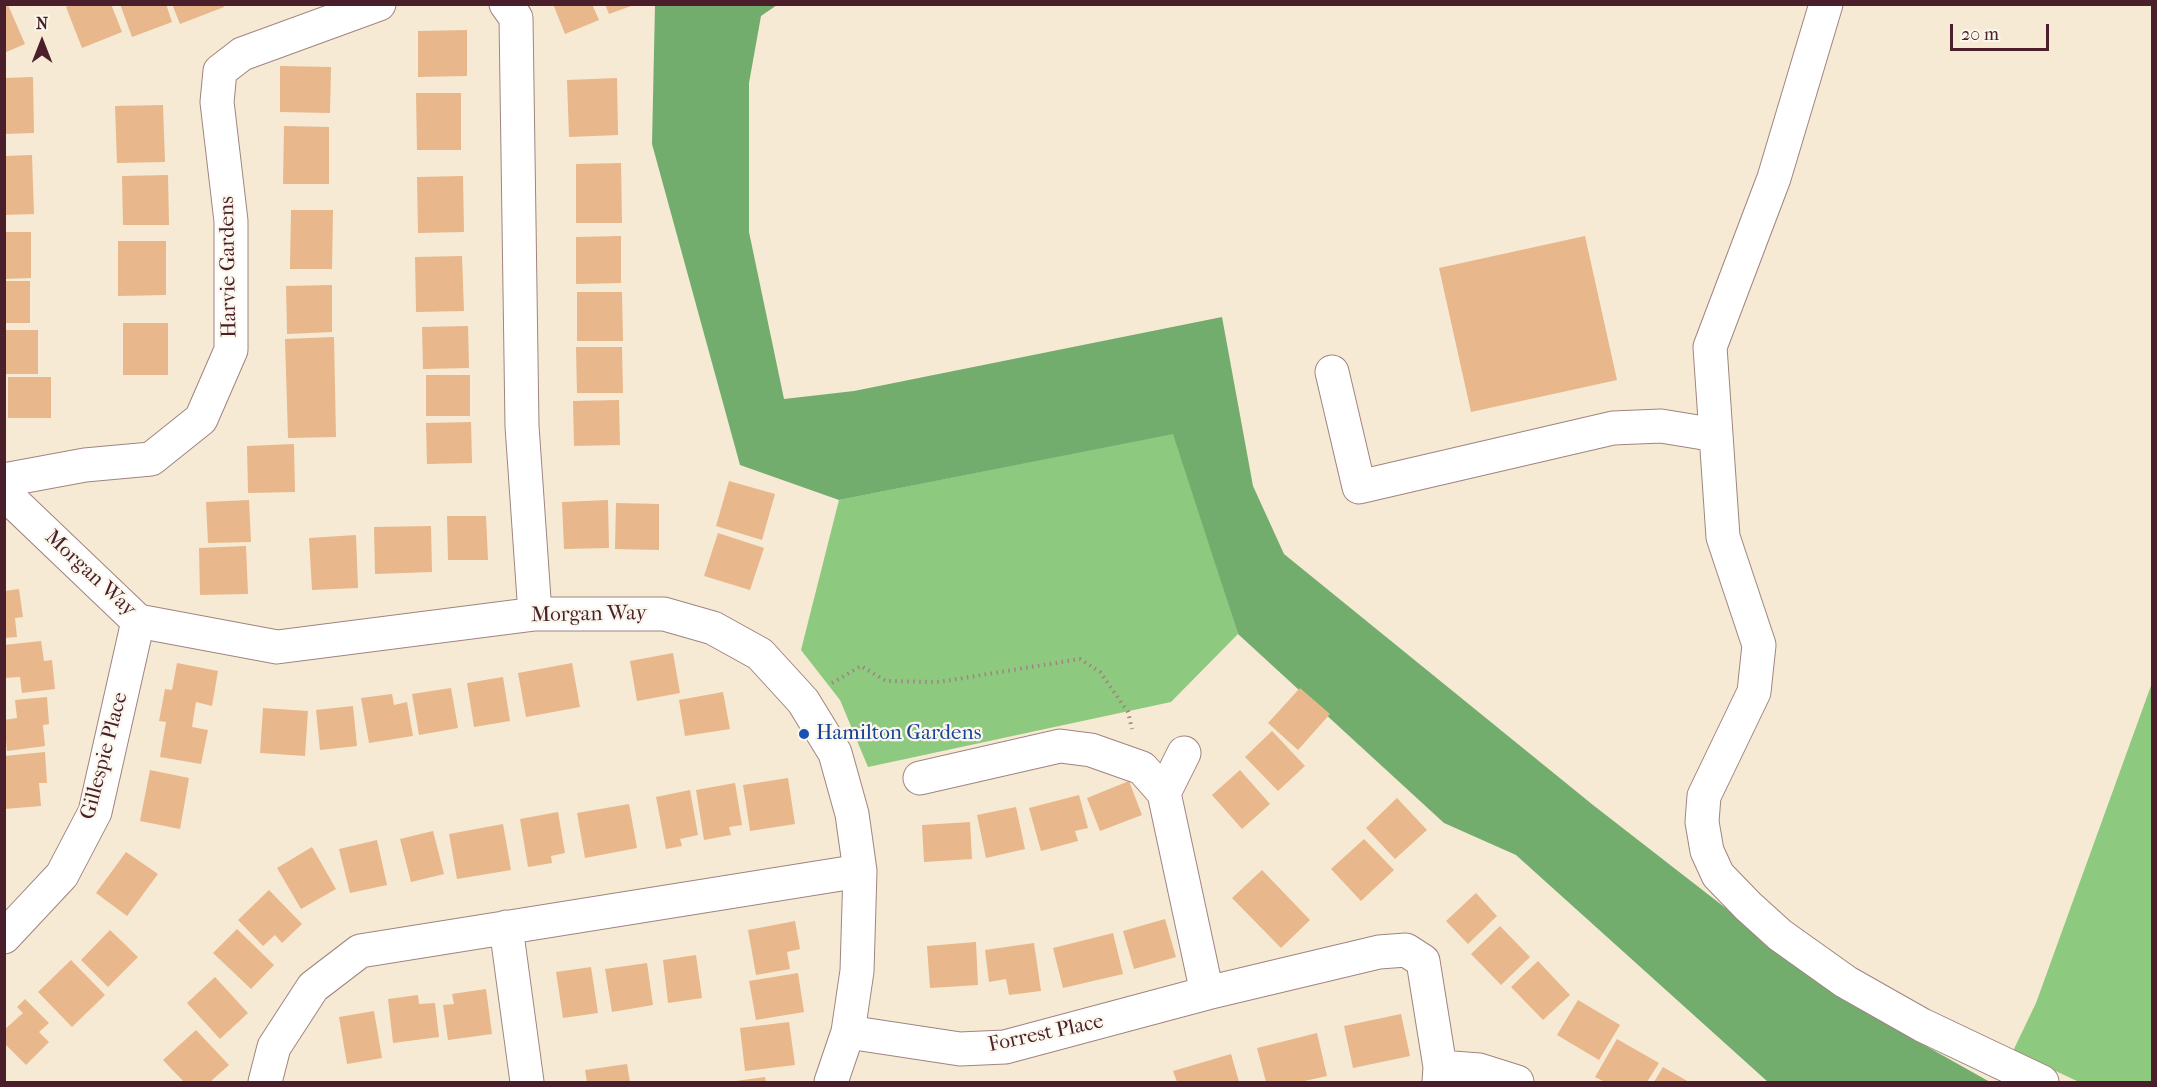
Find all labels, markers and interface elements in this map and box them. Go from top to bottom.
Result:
north arrow [12,12,72,72]
scale bar [1953,12,2052,50]
text: N [36,14,48,33]
text: 20 m [1961,24,1999,45]
street label: Harvie Gardens [215,196,243,338]
street label: Morgan Way [39,525,141,623]
street label: Morgan Way [531,601,647,629]
street label: Gillespie Place [76,690,134,822]
place label: Hamilton Gardens [816,721,981,747]
marker: Hamilton Gardens [797,727,811,741]
street label: Forrest Place [986,1009,1106,1059]

